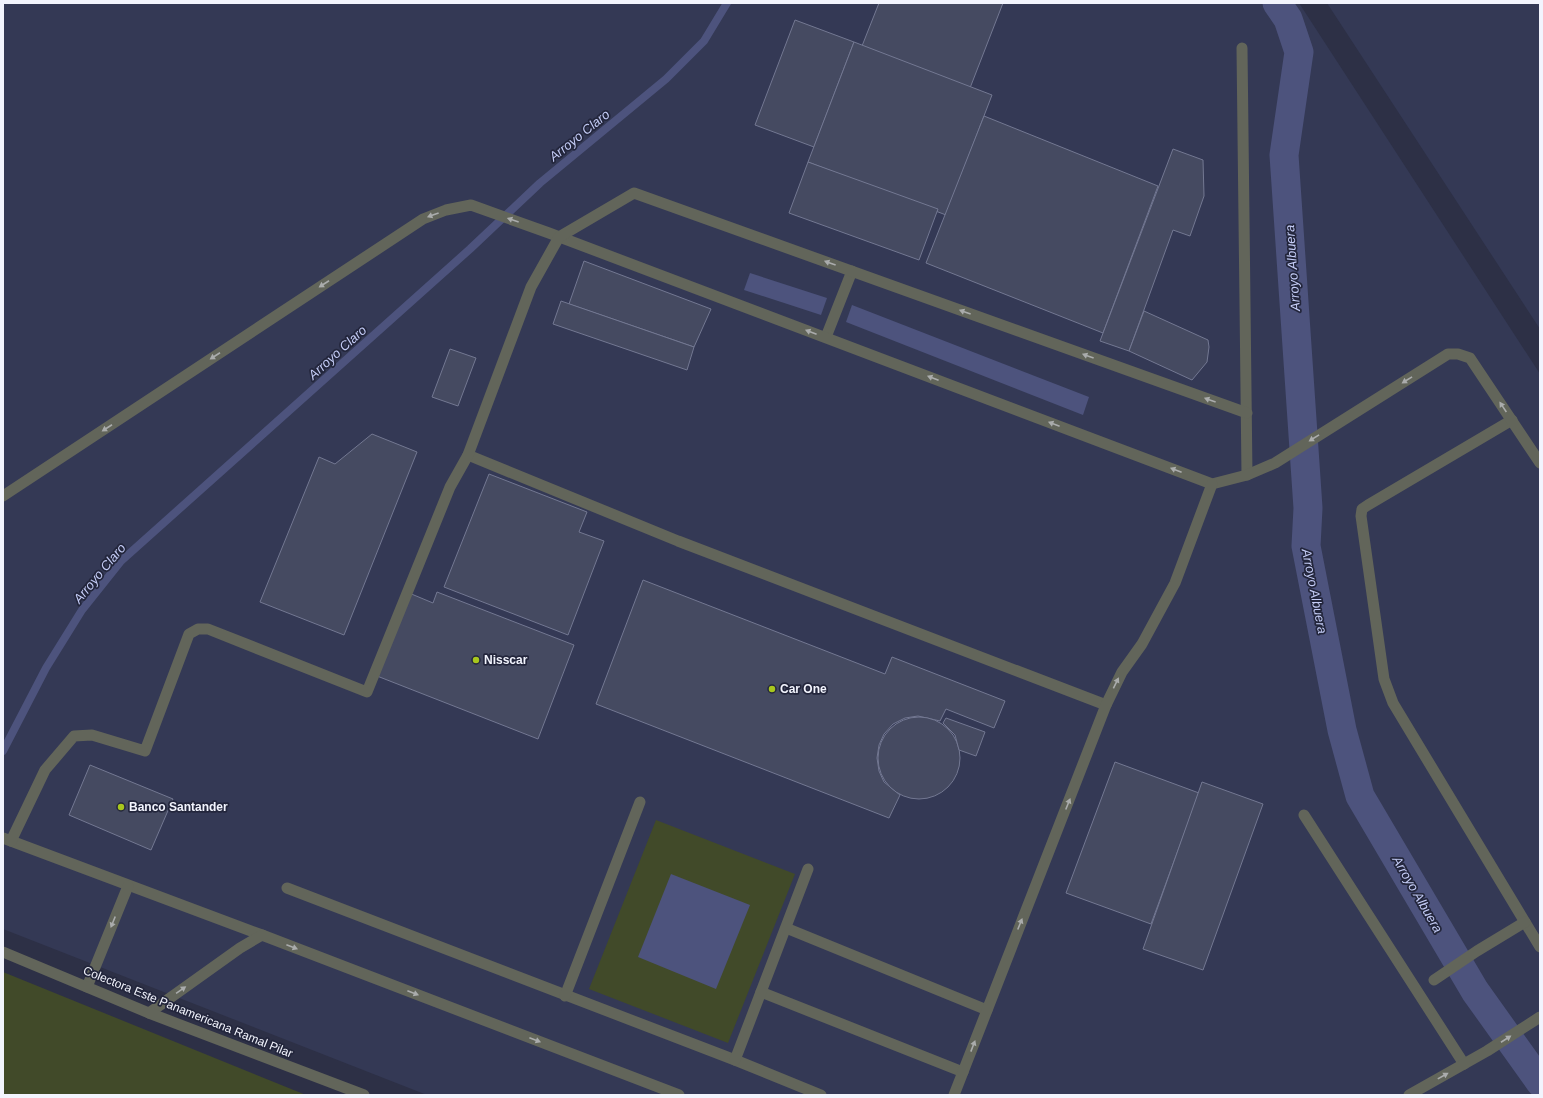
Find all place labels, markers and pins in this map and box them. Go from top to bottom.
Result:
place label: Nisscar [484,653,528,667]
marker: Nisscar [471,655,481,665]
place label: Car One [780,682,827,696]
marker: Car One [767,684,777,694]
place label: Banco Santander [129,800,228,814]
marker: Banco Santander [116,802,126,812]

